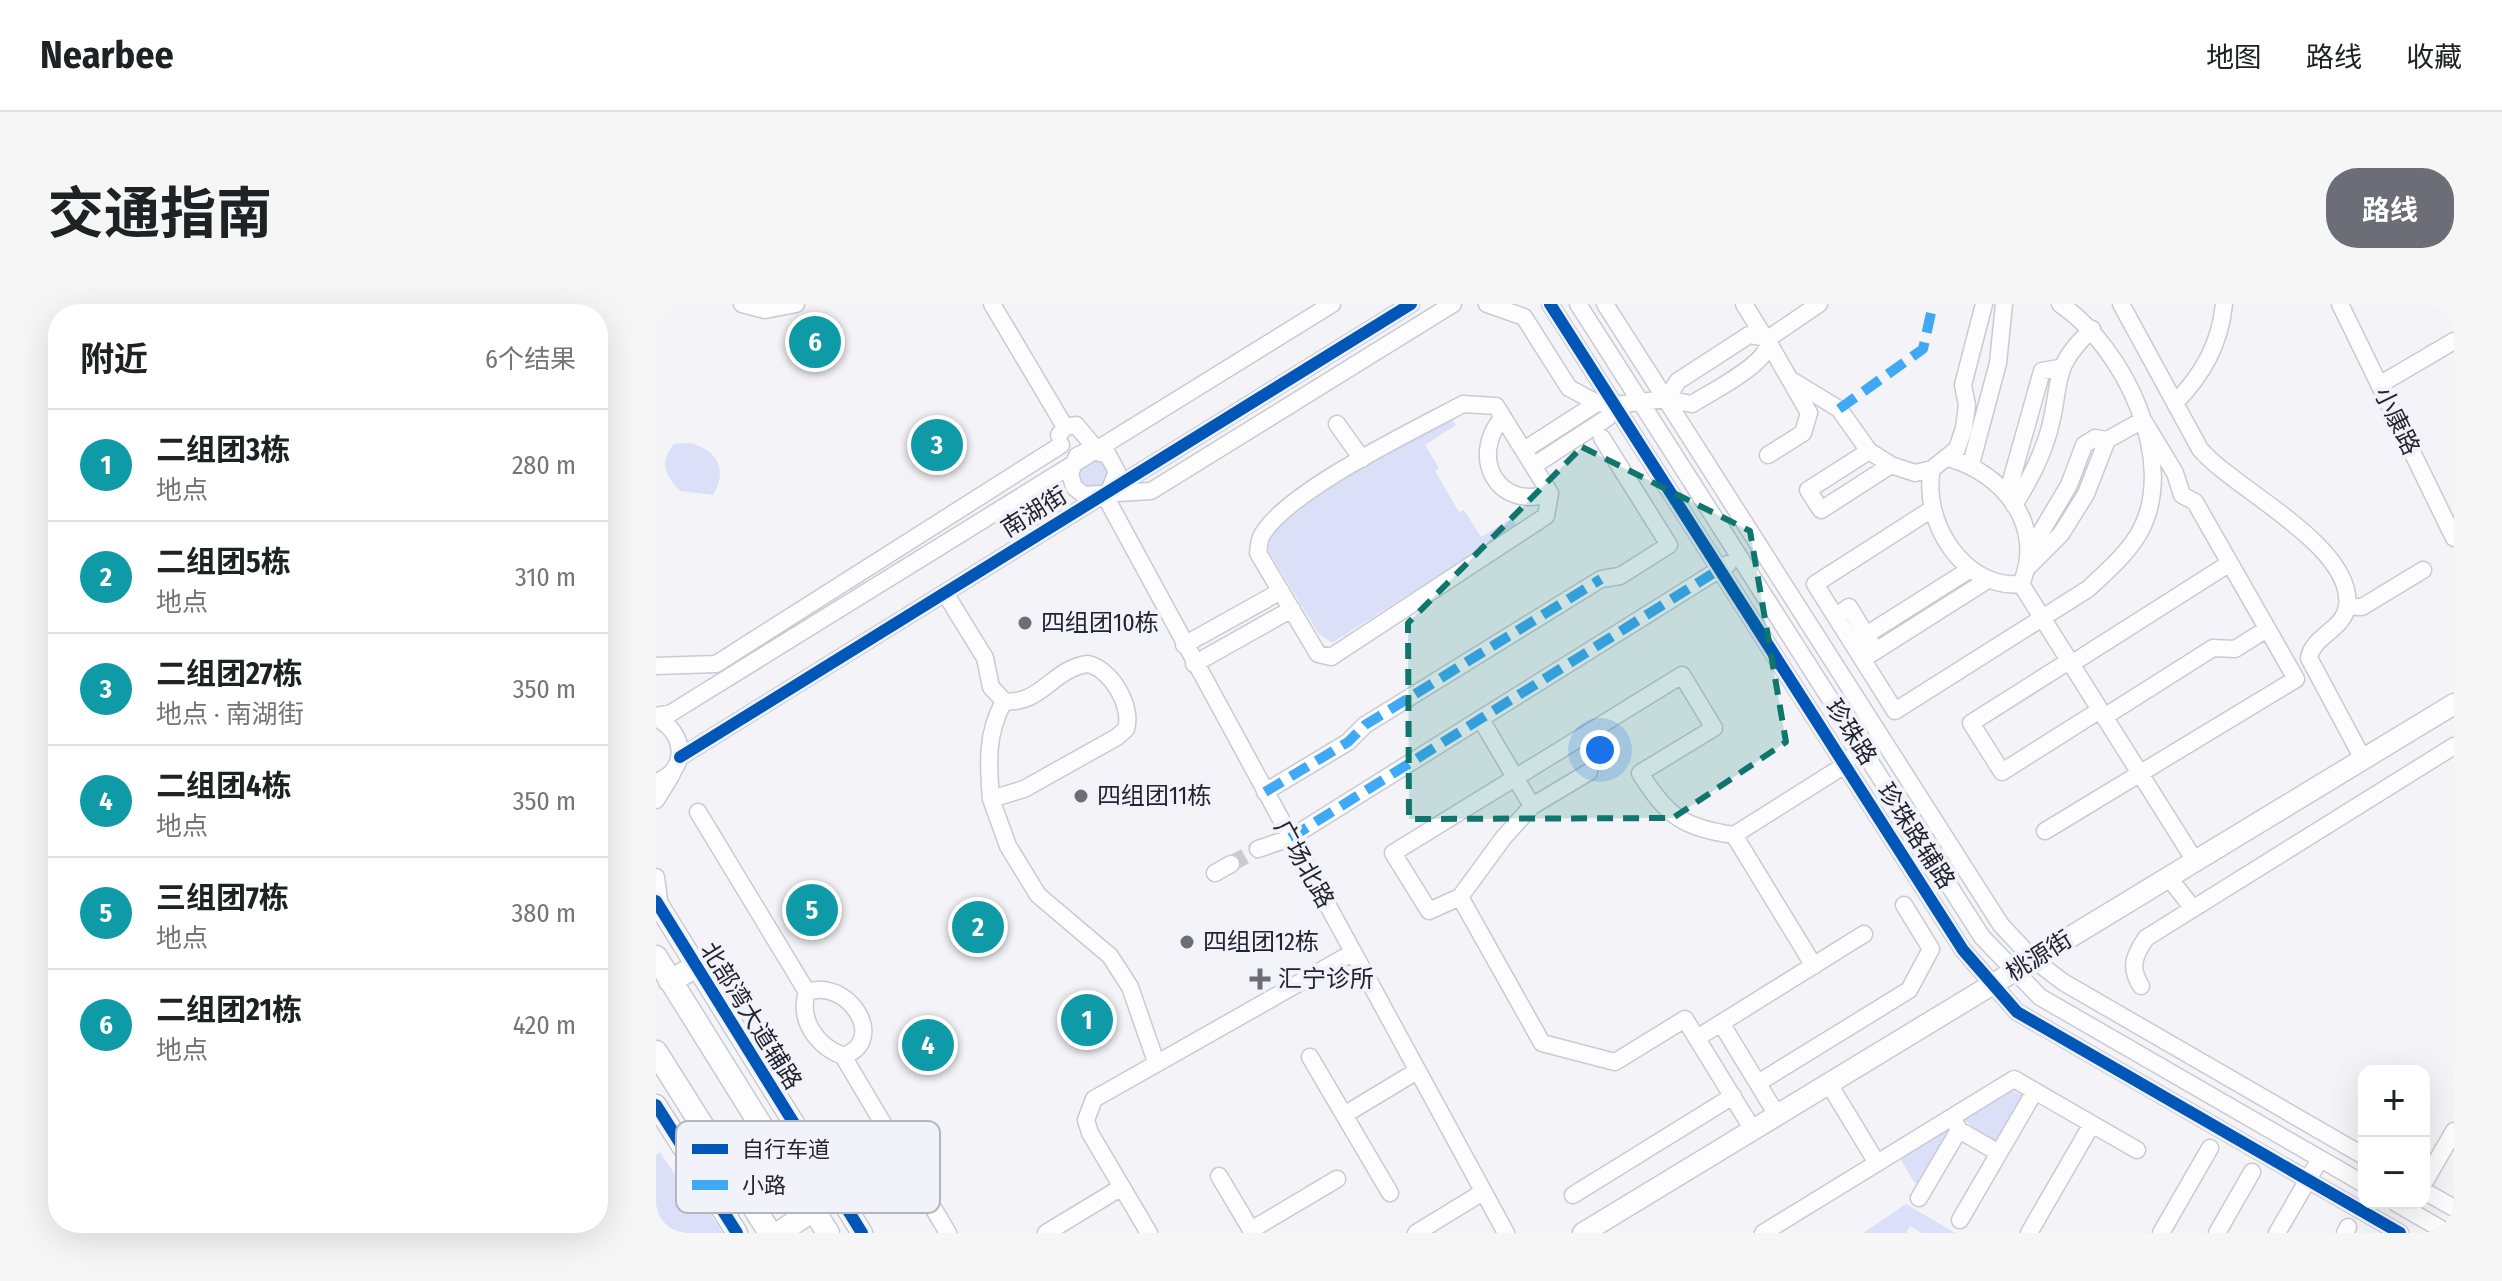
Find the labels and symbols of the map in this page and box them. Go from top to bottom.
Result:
pin: 6 [789,312,841,372]
street label: 小康路 [2369,383,2425,459]
pin: 3 [911,415,963,475]
street label: 南湖街 [996,481,1072,543]
place label: 四组团10栋 [1041,609,1159,637]
marker: 四组团10栋 [1016,614,1034,632]
street label: 珍珠路 [1820,694,1882,770]
your location [1580,730,1620,770]
street label: 珍珠路辅路 [1872,778,1960,894]
place label: 四组团11栋 [1097,782,1211,810]
marker: 四组团11栋 [1072,787,1090,805]
street label: 广场北路 [1268,815,1340,913]
pin: 5 [786,880,838,940]
pin: 2 [952,897,1004,957]
street label: 桃源街 [2001,925,2077,987]
place label: 四组团12栋 [1203,928,1319,956]
marker: 四组团12栋 [1178,933,1196,951]
street label: 北部湾大道辅路 [695,937,807,1095]
place label: 汇宁诊所 [1278,965,1374,993]
marker: 汇宁诊所 [1249,968,1271,990]
pin: 1 [1061,990,1113,1050]
pin: 4 [902,1015,954,1075]
legend [676,1121,940,1213]
text: 自行车道 [742,1136,830,1163]
text: 小路 [742,1172,786,1199]

